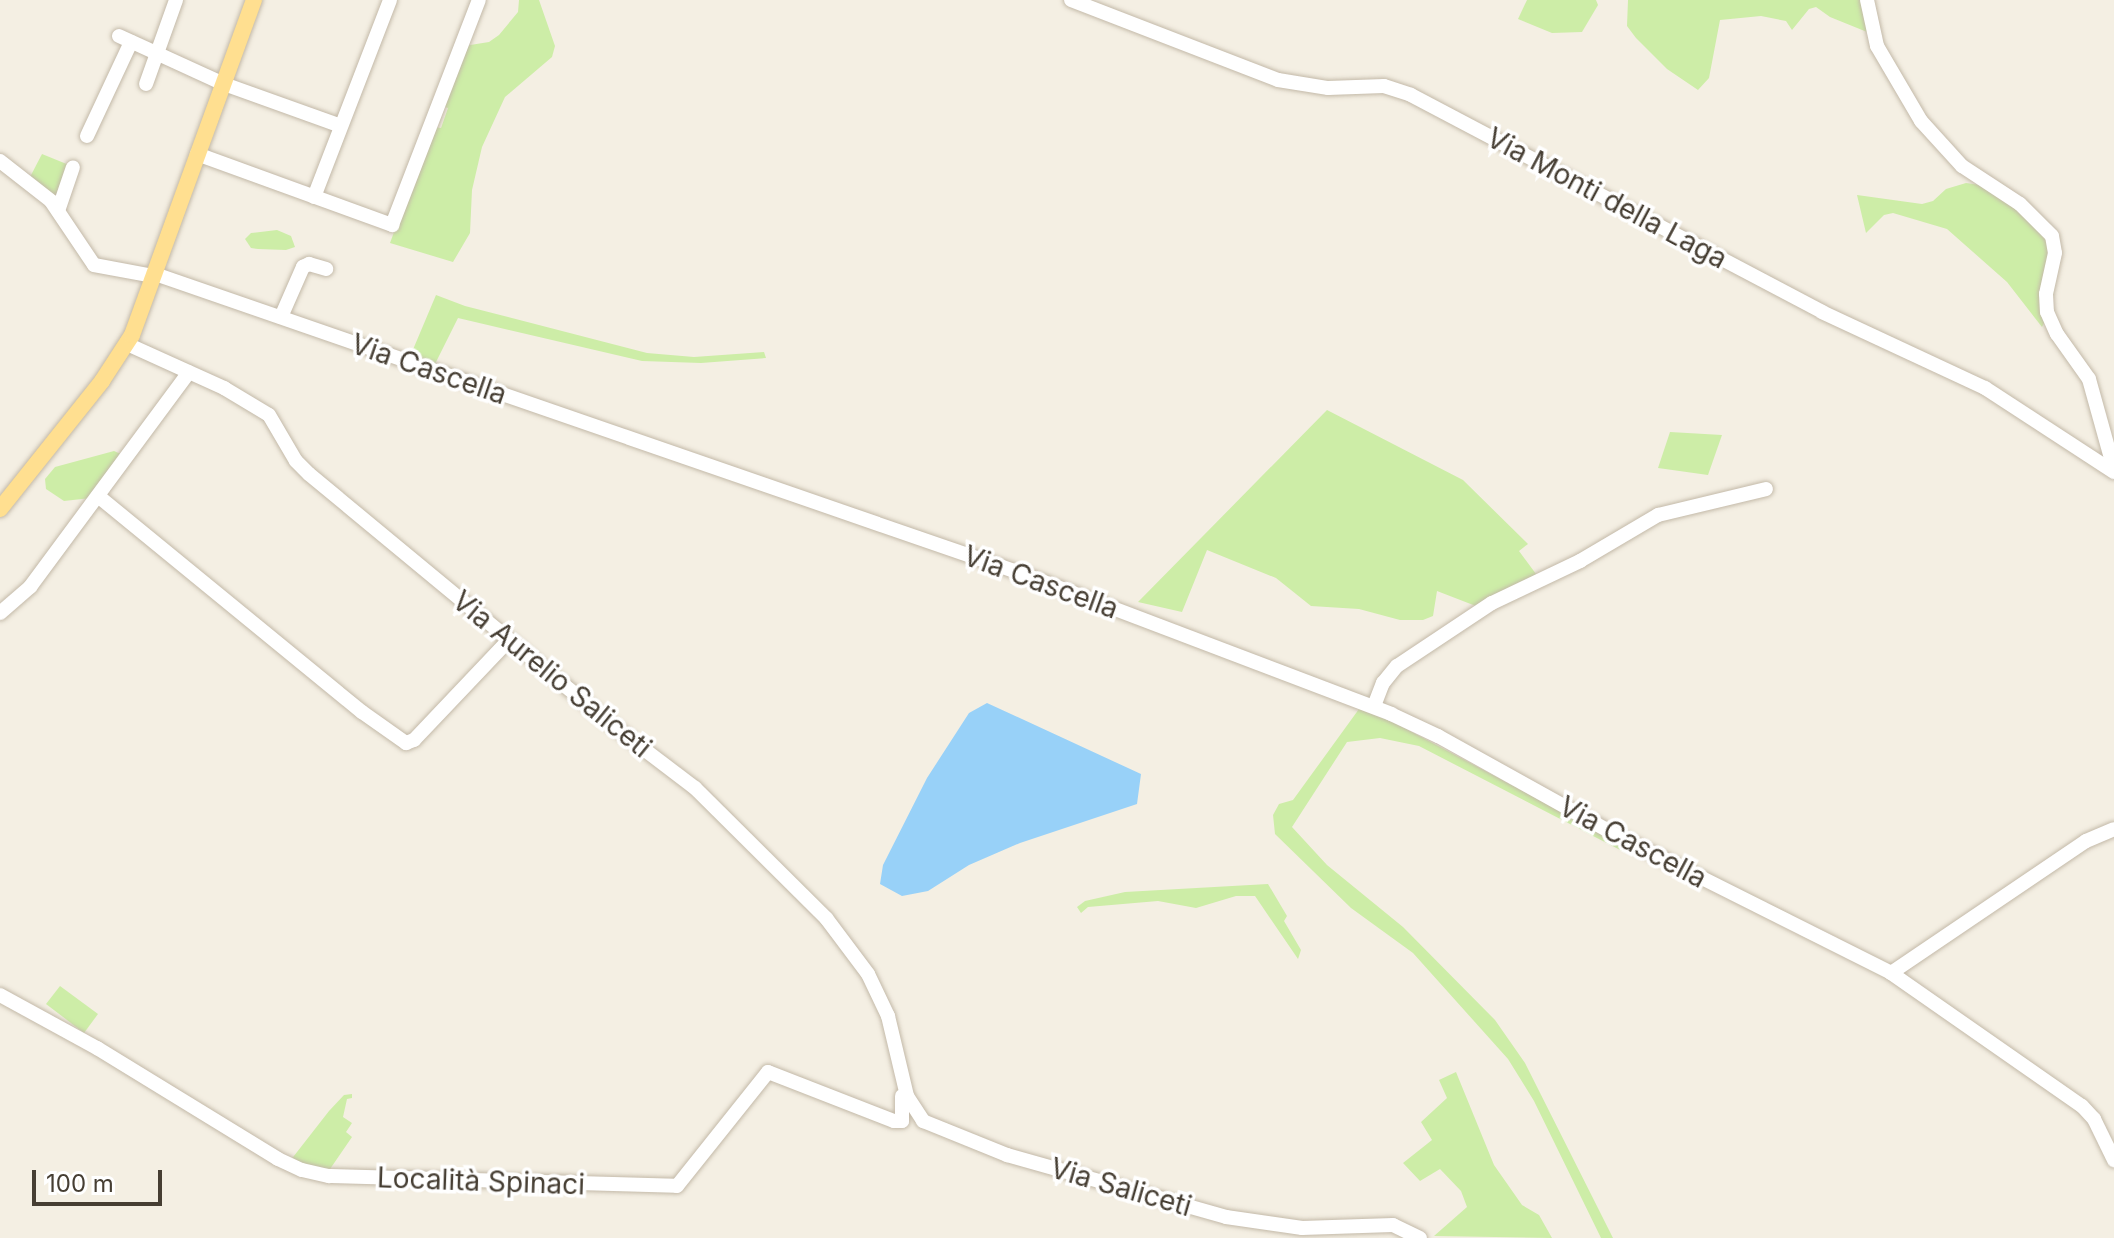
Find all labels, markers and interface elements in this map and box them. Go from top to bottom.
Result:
street label: Via Monti della Laga [1481,120,1733,276]
street label: Via Cascella [347,327,511,411]
street label: Via Cascella [959,538,1123,626]
street label: Via Aurelio Saliceti [446,584,658,764]
street label: Via Cascella [1553,789,1713,895]
street label: Via Saliceti [1047,1151,1195,1223]
scale bar [36,1154,166,1204]
street label: Località Spinaci [376,1161,586,1201]
text: 100 m [46,1169,114,1198]

